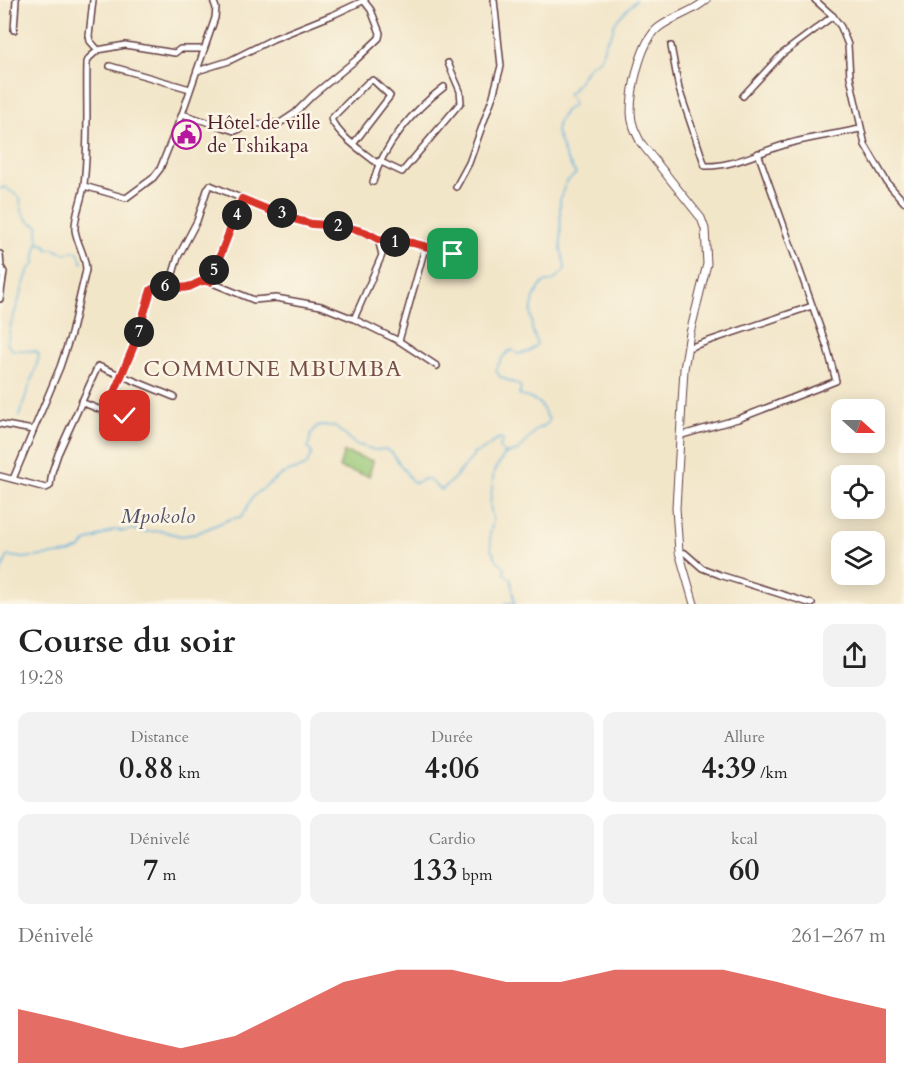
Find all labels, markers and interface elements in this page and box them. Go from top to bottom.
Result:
place label: Hôtel de ville de Tshikapa [207,109,321,159]
public building icon: Hôtel de ville de Tshikapa [170,118,202,150]
pin: 3 [267,198,297,228]
pin: 4 [222,200,252,230]
text: 3 [278,202,286,224]
text: 4 [233,204,241,226]
pin: 2 [323,211,353,241]
text: 2 [334,215,342,237]
pin: 1 [380,227,410,257]
pin [427,228,478,279]
text: 1 [391,231,399,253]
icon: arrive [436,237,469,270]
pin: 5 [199,255,229,285]
text: 5 [210,259,218,281]
pin: 6 [150,271,180,301]
text: 6 [161,275,169,297]
pin: 7 [124,317,154,347]
text: 7 [135,321,143,343]
district label: COMMUNE MBUMBA [143,354,403,384]
pin [99,390,150,441]
icon: check [108,399,141,432]
north arrow [831,399,885,453]
map controls [831,399,885,585]
button: locate [831,465,885,519]
water label: Mpokolo [121,502,196,531]
button: layers [831,531,885,585]
text: Course du soir [18,619,235,664]
button: share [823,624,886,687]
text: 19:28 [18,664,64,691]
text: Distance [130,726,189,748]
text: Durée [431,726,473,748]
text: Allure [724,726,765,748]
text: 0.88 [119,748,174,789]
text: 4:06 [425,748,479,789]
text: 4:39 [701,748,756,789]
text: km [174,762,200,784]
text: /km [756,762,788,784]
text: Dénivelé [129,828,190,850]
text: Cardio [429,828,475,850]
text: kcal [731,828,758,850]
text: 7 [143,850,158,891]
text: 133 [411,850,458,891]
text: 60 [729,850,760,891]
text: m [158,864,176,886]
text: bpm [458,864,493,886]
text: Dénivelé [18,922,94,949]
text: 261–267 m [791,922,886,949]

